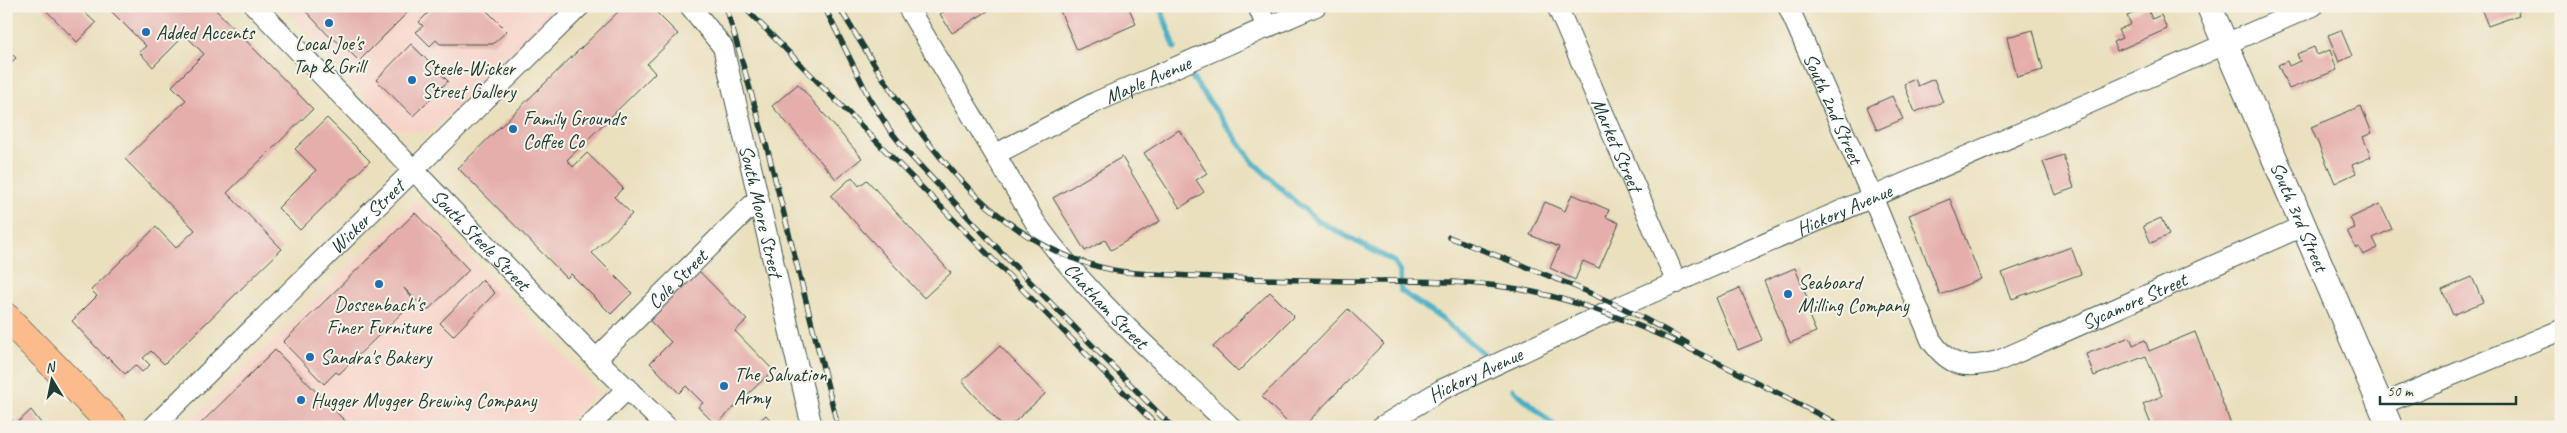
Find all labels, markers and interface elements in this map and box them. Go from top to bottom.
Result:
marker: Local Joe's Tap & Grill [323,17,335,29]
place label: Added Accents [156,20,256,45]
marker: Added Accents [140,26,152,38]
place label: Local Joe's Tap & Grill [293,31,369,79]
street label: Maple Avenue [1101,49,1196,109]
street label: South 2nd Street [1798,49,1870,170]
place label: Steele-Wicker Street Gallery [422,56,518,104]
marker: Steele-Wicker Street Gallery [406,74,418,86]
street label: Market Street [1586,94,1650,198]
place label: Family Grounds Coffee Co [523,106,627,154]
marker: Family Grounds Coffee Co [507,123,519,135]
street label: South Moore Street [734,143,790,283]
street label: South 3rd Street [2265,158,2335,277]
street label: Wicker Street [324,172,412,259]
street label: Hickory Avenue [1792,177,1897,241]
street label: South Steele Street [426,184,537,298]
street label: Cole Street [642,242,714,314]
street label: Chatham Street [1059,257,1155,356]
street label: Sycamore Street [2078,266,2192,335]
place label: Seaboard Milling Company [1798,270,1910,318]
marker: Dossenbach's Finer Furniture [373,278,385,290]
marker: Seaboard Milling Company [1782,288,1794,300]
place label: Dossenbach's Finer Furniture [327,292,433,340]
street label: Hickory Avenue [1423,341,1528,408]
place label: Sandra's Bakery [320,345,433,370]
marker: Sandra's Bakery [304,351,316,363]
north arrow [28,356,78,406]
text: N [44,358,58,377]
place label: The Salvation Army [734,362,828,410]
scale bar [2380,373,2516,405]
marker: The Salvation Army [718,380,730,392]
text: 50 m [2387,382,2414,401]
place label: Hugger Mugger Brewing Company [311,388,537,413]
marker: Hugger Mugger Brewing Company [295,394,307,406]

